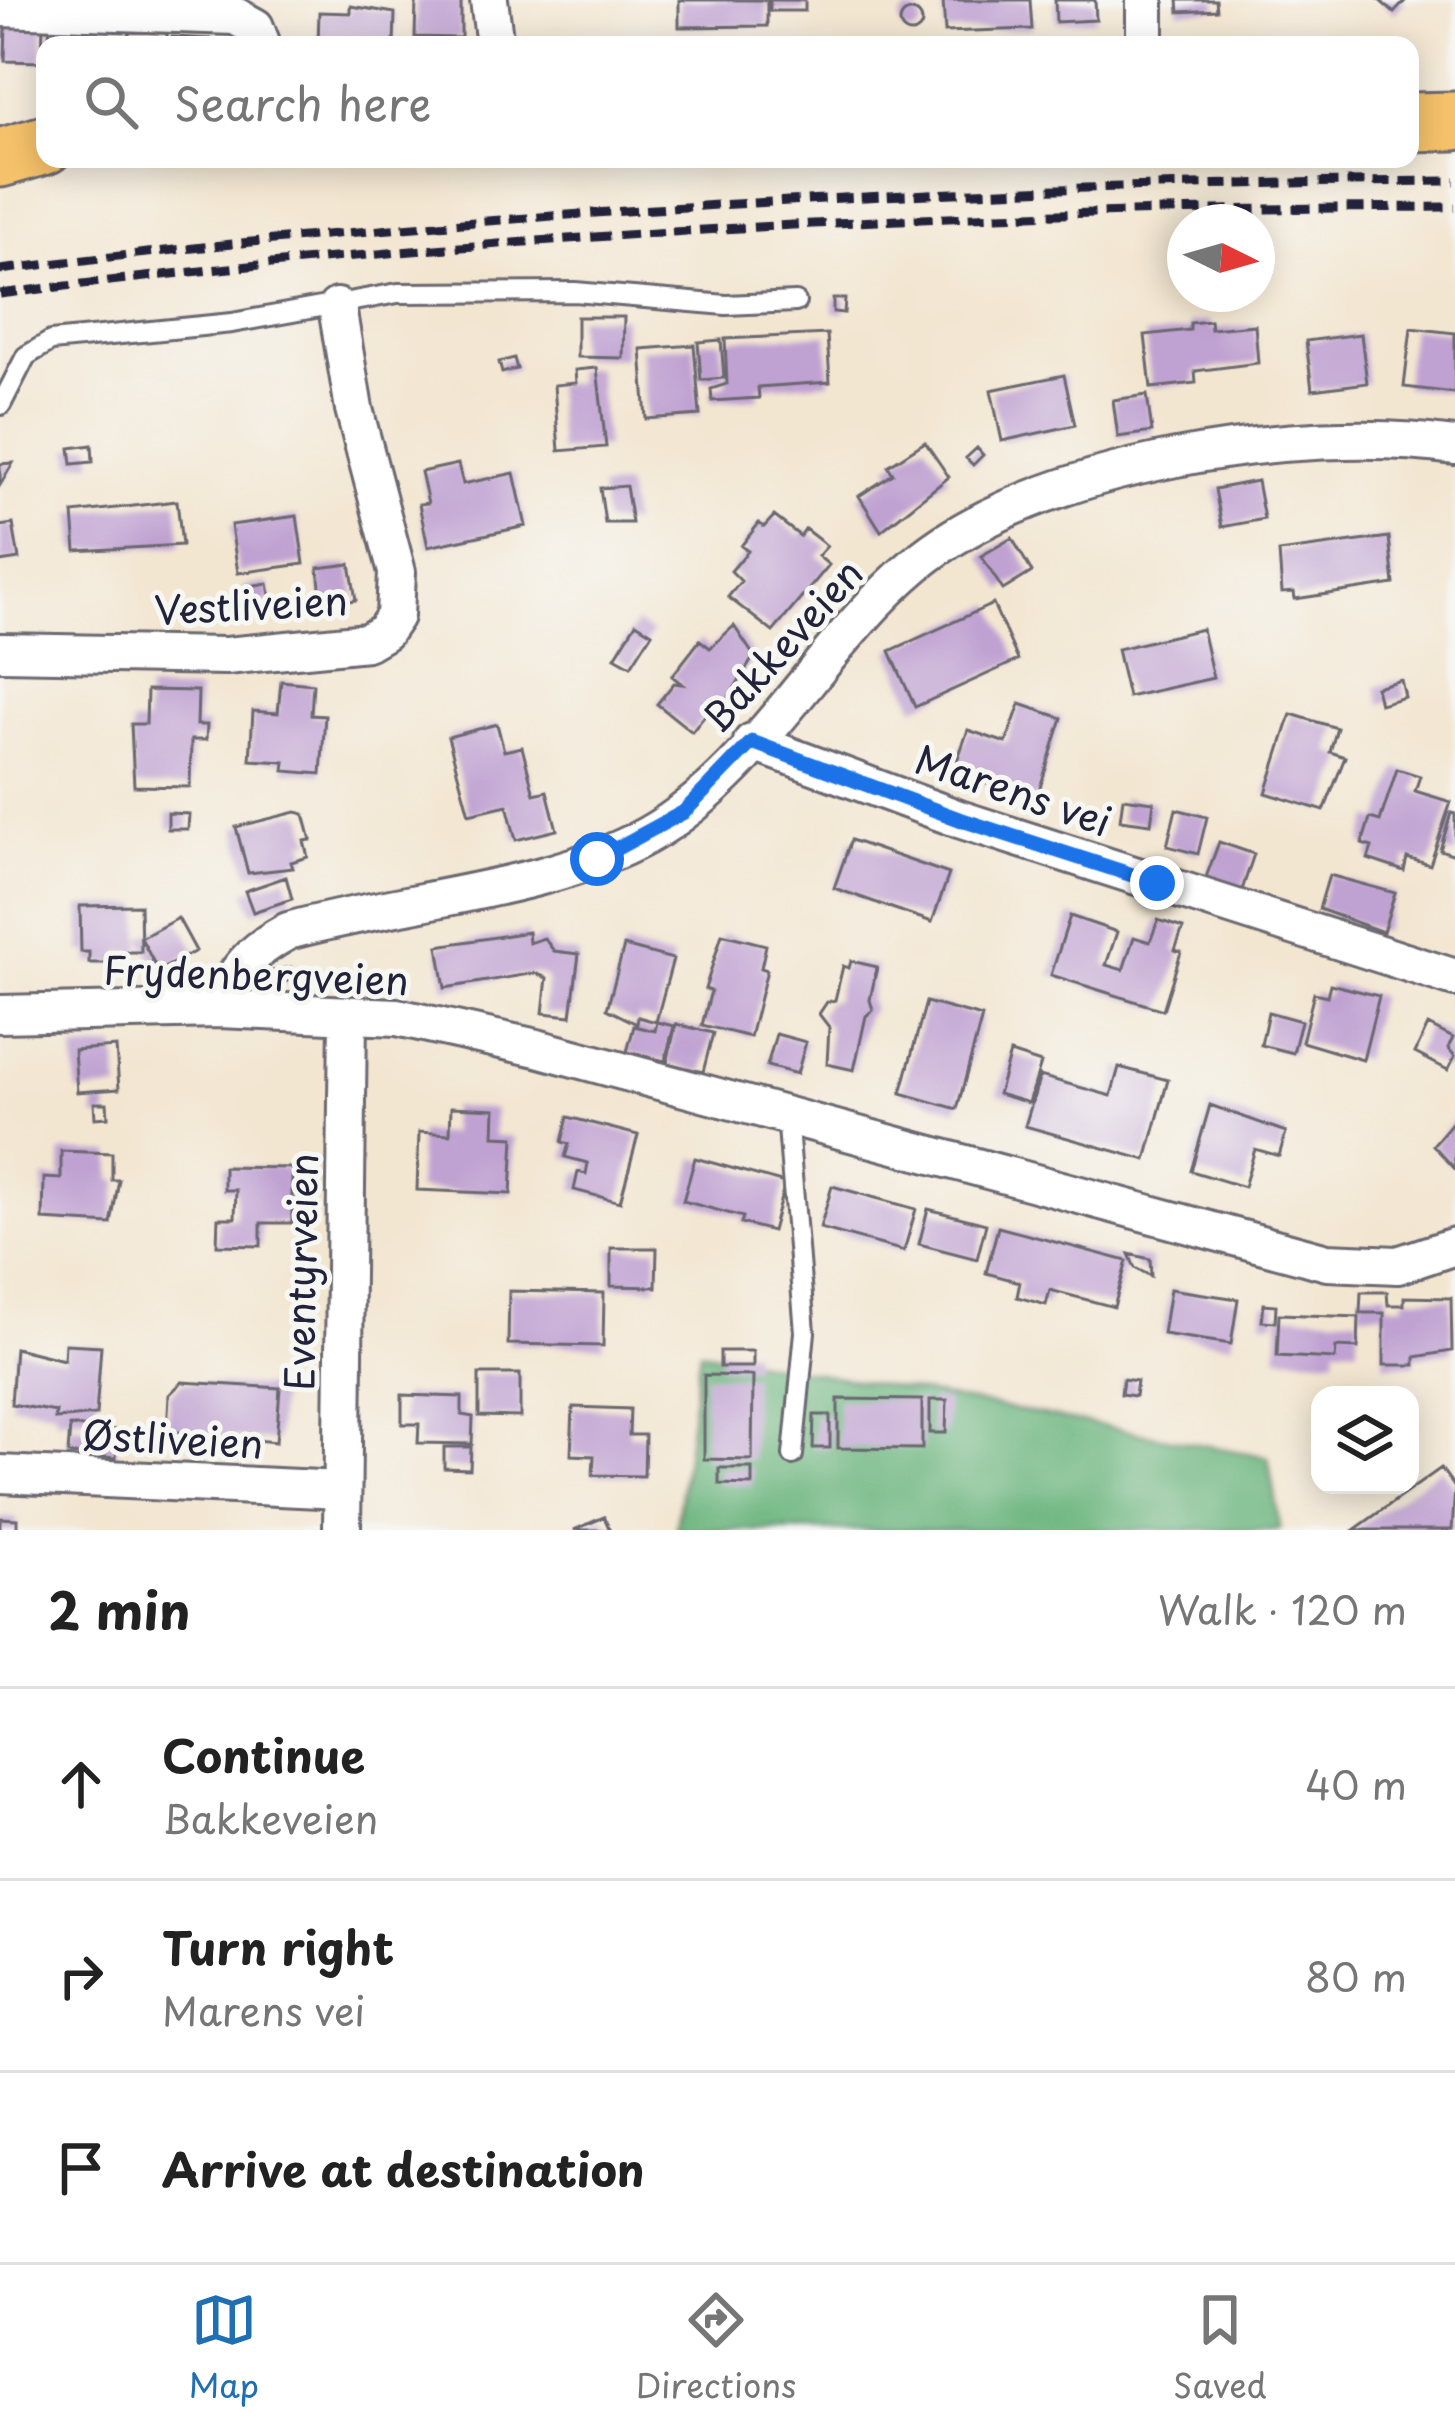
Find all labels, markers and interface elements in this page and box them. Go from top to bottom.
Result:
search box [36,36,1419,168]
text: Search here [174,68,431,136]
icon: search [78,69,144,135]
north arrow [1167,204,1275,312]
street label: Bakkeveien [687,544,875,744]
street label: Vestliveien [152,569,349,638]
street label: Marens vei [908,728,1120,850]
route start [570,832,624,886]
route end [1130,856,1184,910]
street label: Frydenbergveien [102,939,410,1008]
street label: Eventyrveien [268,1153,331,1391]
map controls [1311,1386,1419,1494]
button: layers [1311,1386,1419,1494]
street label: Østliveien [81,1403,265,1472]
text: 2 min [48,1570,190,1647]
text: Walk · 120 m [1158,1579,1407,1638]
text: Continue [162,1720,365,1788]
icon: ahead [48,1751,114,1817]
text: 40 m [1305,1754,1407,1813]
text: Bakkeveien [162,1788,378,1847]
text: Turn right [162,1912,394,1980]
icon: right [48,1943,114,2009]
text: 80 m [1305,1946,1407,2005]
text: Marens vei [162,1980,365,2039]
text: Arrive at destination [162,2134,645,2202]
icon: arrive [48,2135,114,2201]
tab: Map [188,2287,259,2409]
tab: Directions [636,2287,796,2409]
tab: Saved [1173,2287,1267,2409]

